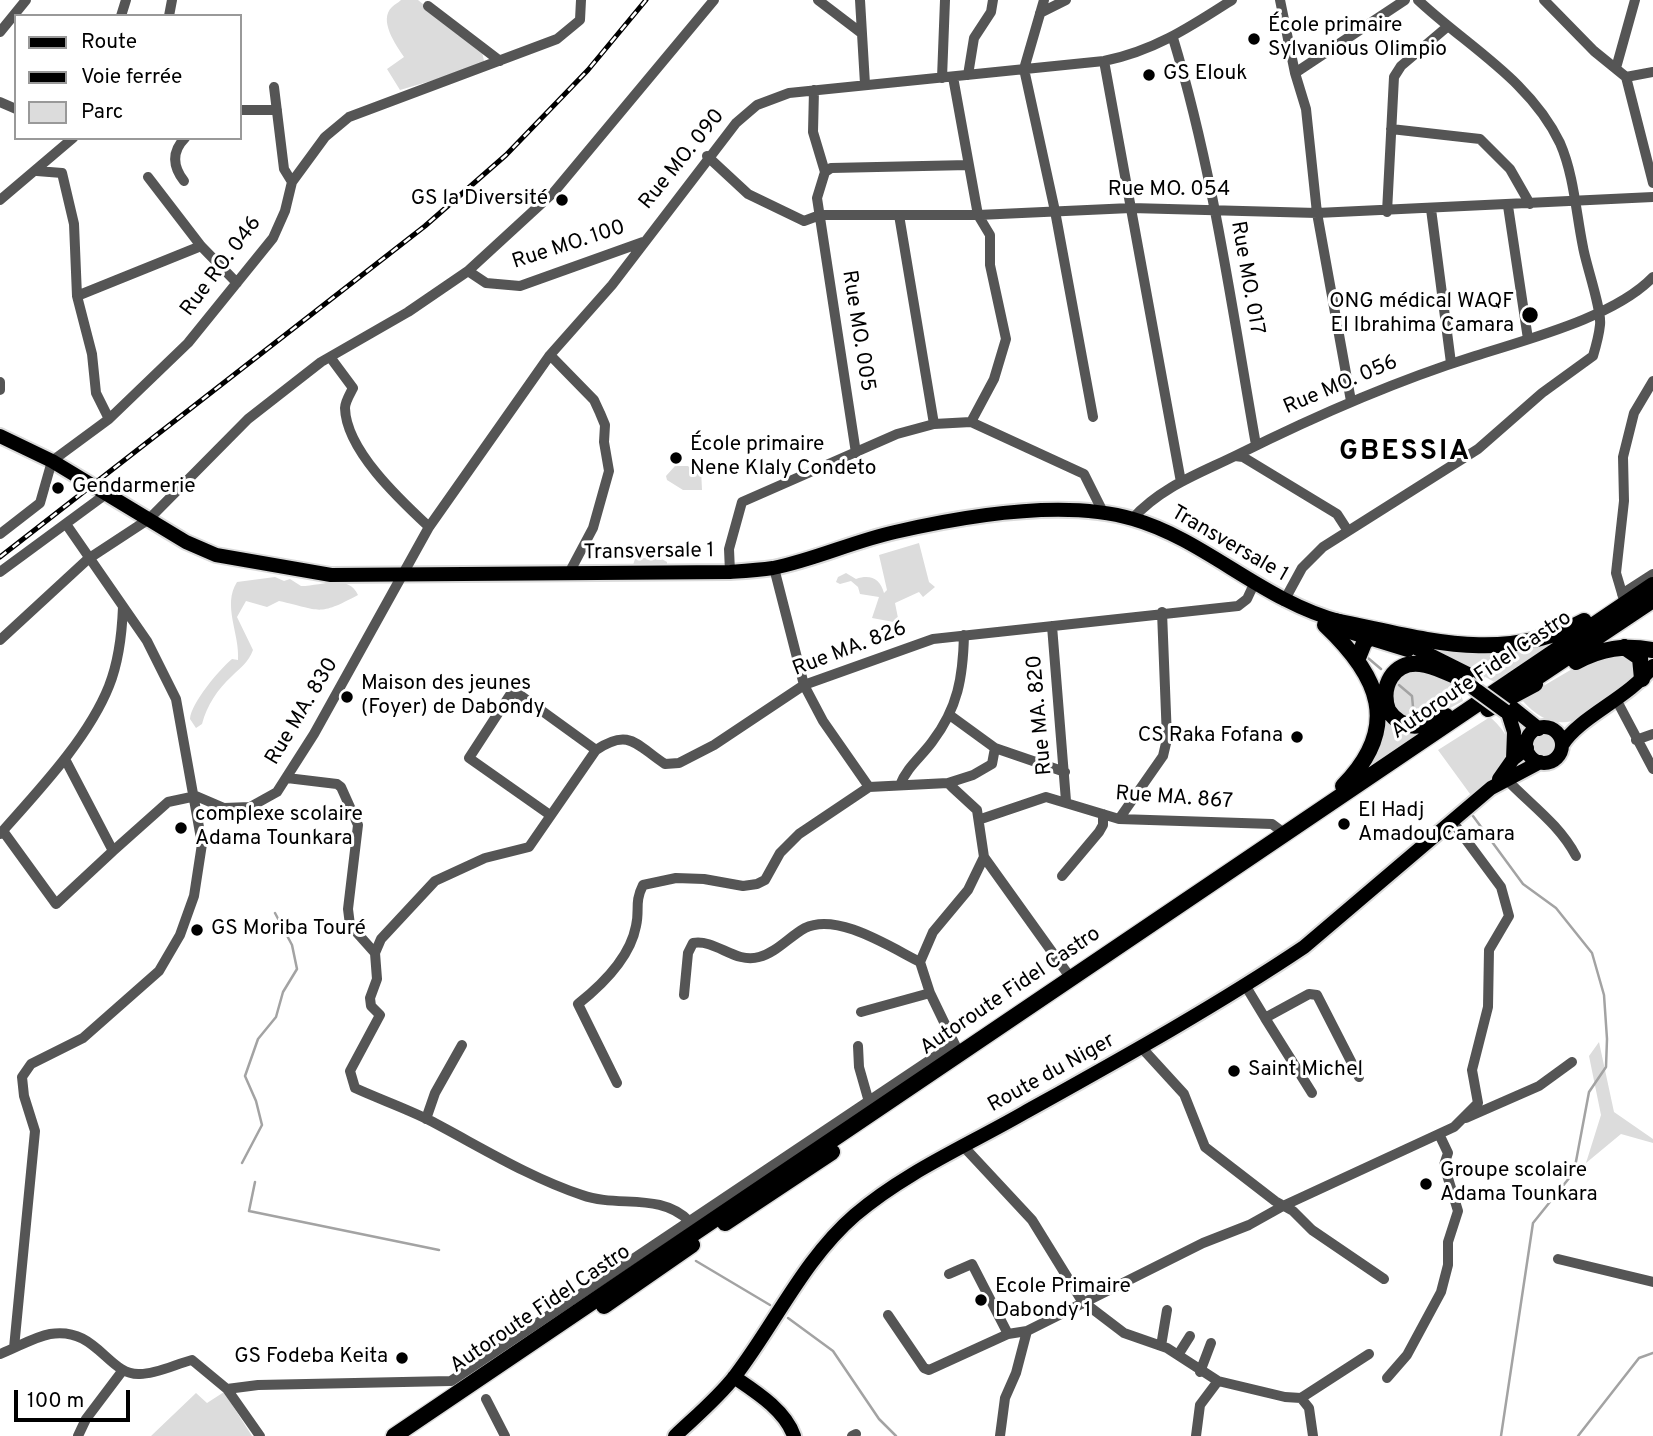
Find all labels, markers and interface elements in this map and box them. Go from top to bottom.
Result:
legend [14,14,242,140]
place label: École primaire Sylvanious Olimpio [1268,14,1447,64]
text: Route [81,29,137,56]
marker: École primaire Sylvanious Olimpio [1246,31,1262,47]
place label: GS Elouk [1163,62,1248,88]
text: Voie ferrée [81,64,182,91]
marker: GS Elouk [1141,67,1157,83]
text: Parc [81,99,123,126]
street label: Rue MO. 090 [635,105,731,215]
street label: Rue MO. 054 [1108,178,1230,204]
place label: GS la Diversité [411,187,548,213]
marker: GS la Diversité [554,192,570,208]
street label: Rue RO. 046 [176,212,268,322]
street label: Rue MO. 100 [509,216,629,276]
street label: Rue MO. 017 [1224,219,1268,337]
street label: Rue MO. 005 [835,269,879,393]
place label: ONG médical WAQF El Ibrahima Camara [1329,290,1514,340]
marker: ONG médical WAQF El Ibrahima Camara [1520,305,1540,325]
street label: Rue MO. 056 [1280,351,1402,421]
place label: École primaire Nene Klaly Condeto [690,433,877,483]
district label: GBESSIA [1340,436,1470,470]
marker: École primaire Nene Klaly Condeto [668,450,684,466]
place label: Gendarmerie [72,475,196,501]
marker: Gendarmerie [50,480,66,496]
street label: Transversale 1 [1166,501,1292,589]
street label: Transversale 1 [583,539,715,567]
street label: Autoroute Fidel Castro [1387,606,1577,746]
street label: Rue MA. 826 [790,617,910,683]
street label: Rue MA. 830 [261,654,345,770]
street label: Rue MA. 820 [1023,654,1059,776]
place label: Maison des jeunes (Foyer) de Dabondy [361,672,545,722]
marker: Maison des jeunes (Foyer) de Dabondy [339,689,355,705]
place label: CS Raka Fofana [1138,724,1283,750]
marker: CS Raka Fofana [1289,729,1305,745]
street label: Rue MA. 867 [1114,782,1234,816]
place label: El Hadj Amadou Camara [1358,799,1515,849]
place label: complexe scolaire Adama Tounkara [195,803,363,853]
marker: El Hadj Amadou Camara [1336,816,1352,832]
marker: complexe scolaire Adama Tounkara [173,820,189,836]
place label: GS Moriba Touré [211,917,366,943]
marker: GS Moriba Touré [189,922,205,938]
street label: Autoroute Fidel Castro [916,922,1106,1062]
street label: Route du Niger [984,1029,1120,1119]
place label: Saint Michel [1248,1058,1363,1084]
marker: Saint Michel [1226,1063,1242,1079]
place label: Groupe scolaire Adama Tounkara [1440,1159,1598,1209]
marker: Groupe scolaire Adama Tounkara [1418,1176,1434,1192]
street label: Autoroute Fidel Castro [446,1240,636,1380]
place label: Ecole Primaire Dabondy 1 [995,1275,1131,1325]
marker: Ecole Primaire Dabondy 1 [973,1292,989,1308]
place label: GS Fodeba Keita [234,1345,388,1371]
marker: GS Fodeba Keita [394,1350,410,1366]
scale bar [18,1376,133,1420]
text: 100 m [27,1388,84,1415]

